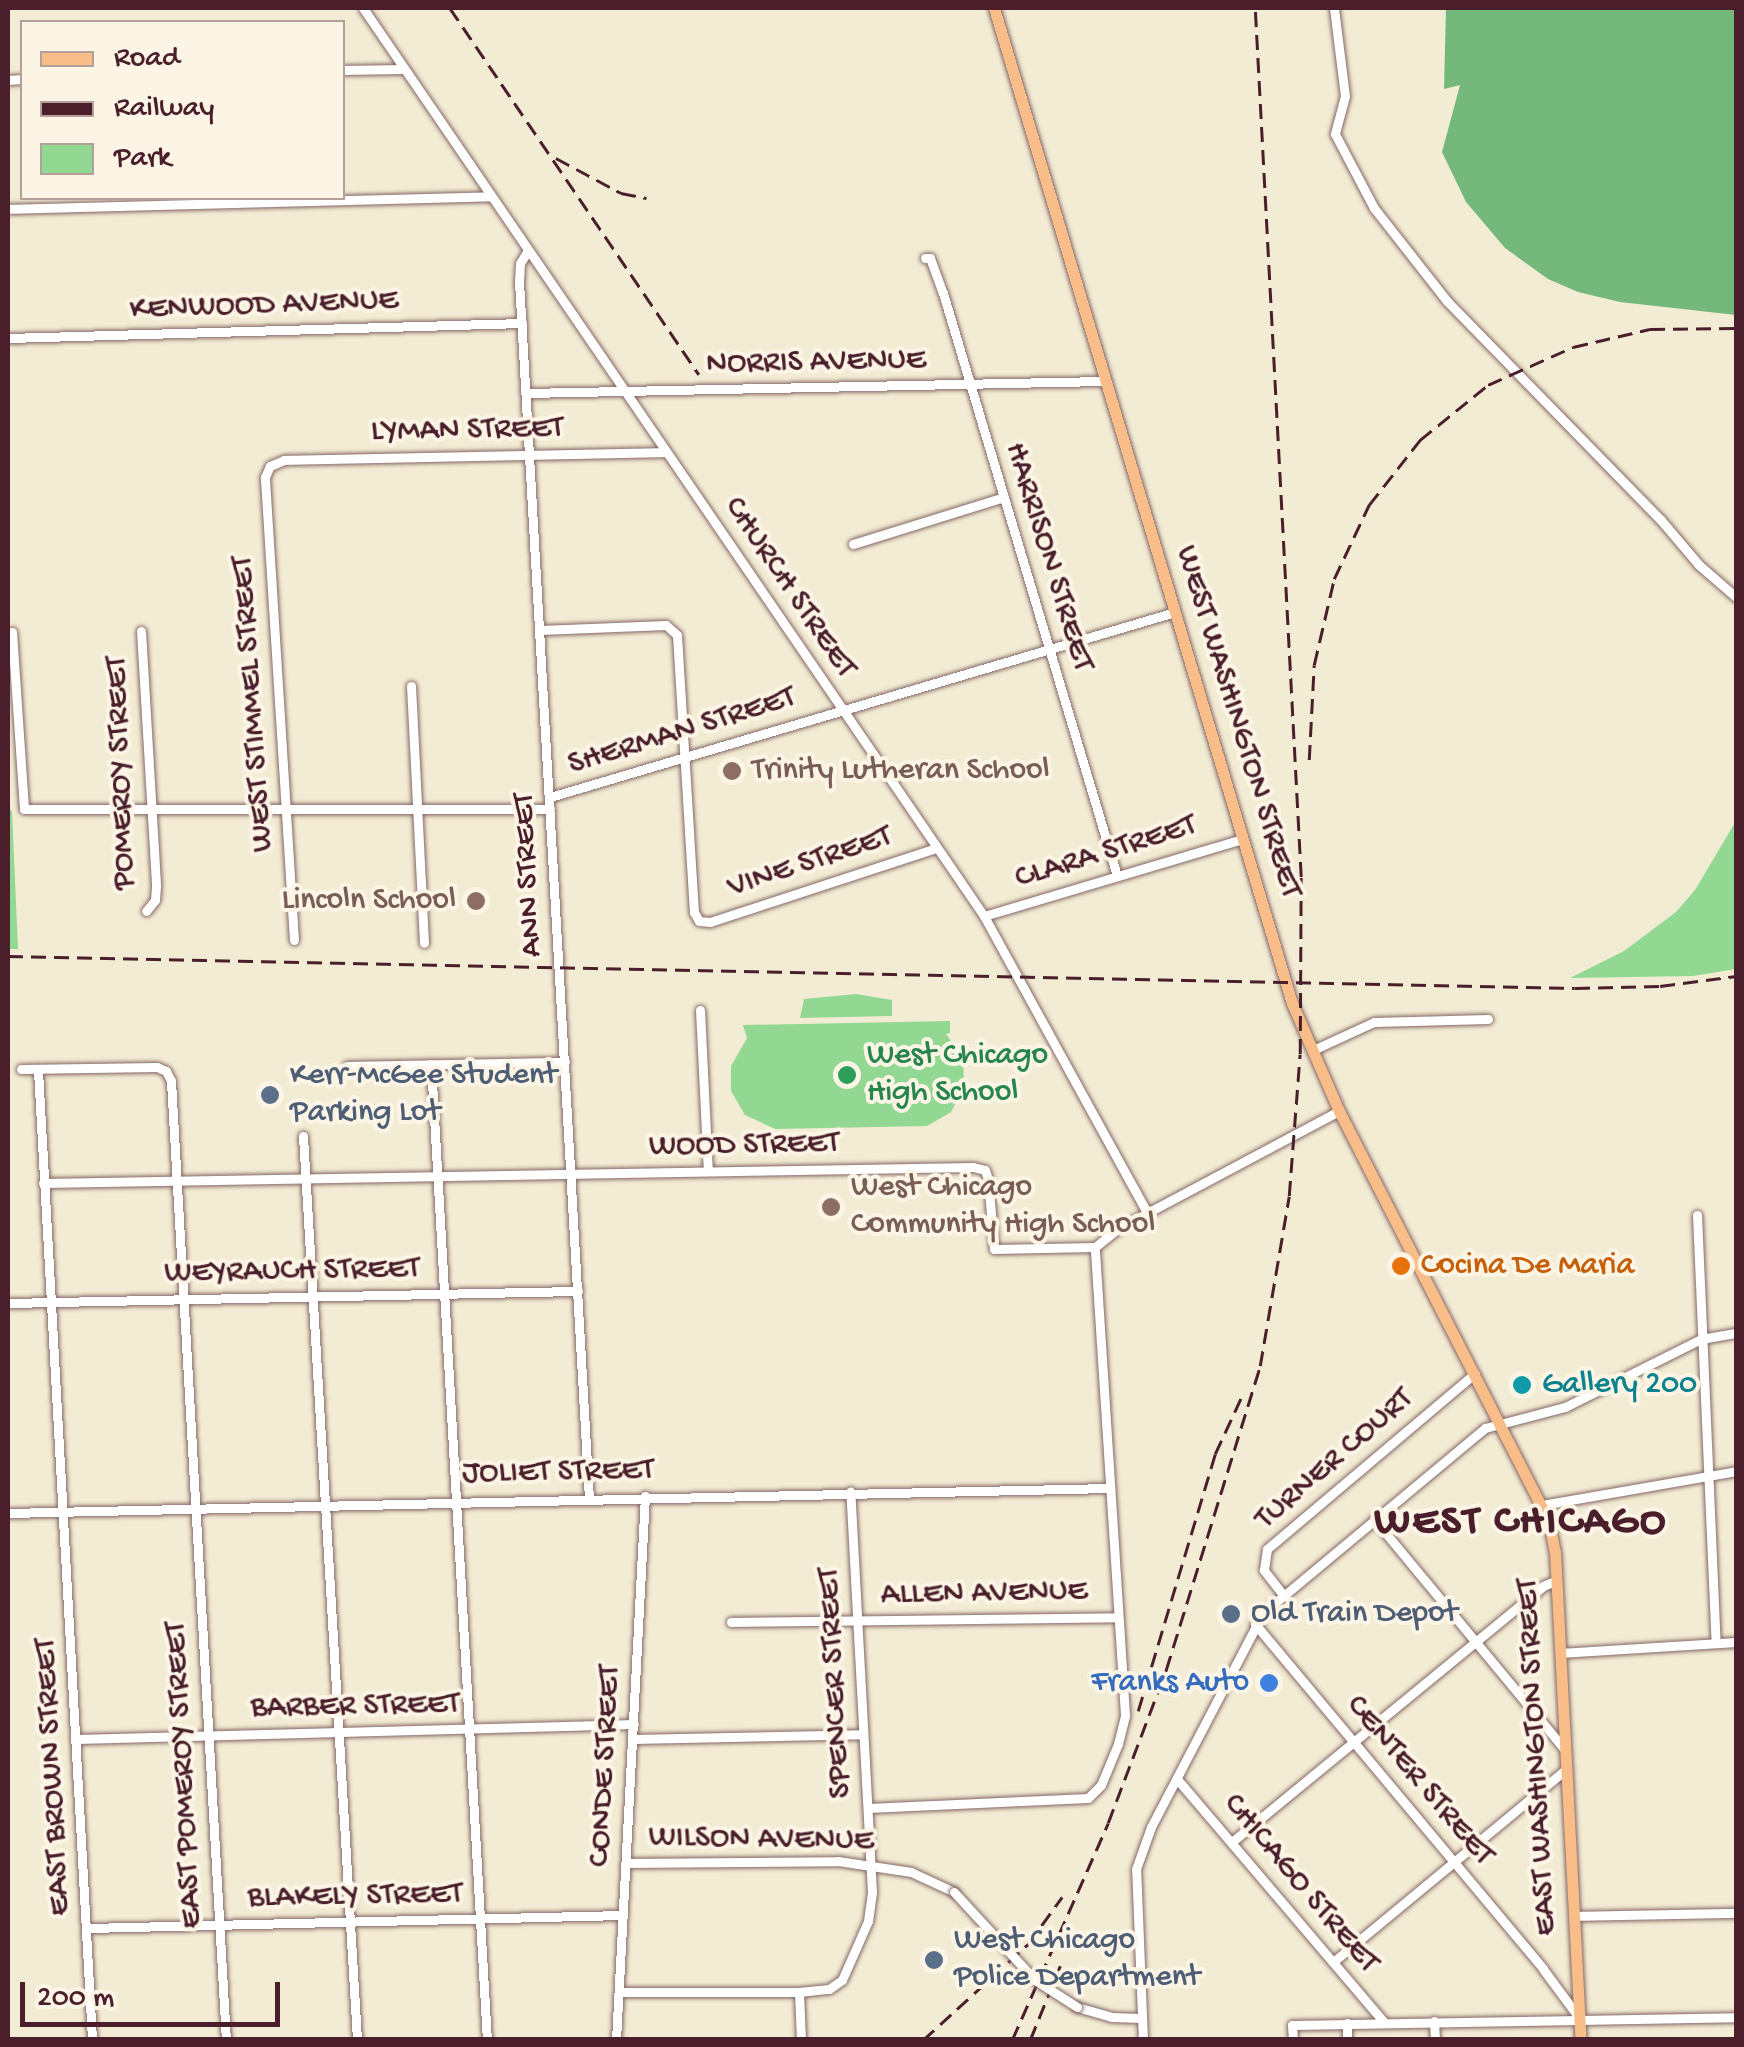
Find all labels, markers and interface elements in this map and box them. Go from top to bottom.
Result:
legend [20,20,345,200]
text: Road [114,42,180,77]
text: Railway [114,92,214,127]
text: Park [114,142,171,177]
street label: KENWOOD AVENUE [129,282,399,330]
street label: NORRIS AVENUE [706,342,926,384]
street label: LYMAN STREET [371,410,563,452]
street label: HARRISON STREET [995,438,1101,676]
street label: CHURCH STREET [714,490,864,686]
street label: WEST WASHINGTON STREET [1165,541,1309,903]
street label: WEST STIMMEL STREET [225,555,283,853]
street label: POMEROY STREET [99,656,145,890]
street label: SHERMAN STREET [564,679,800,785]
place label: Trinity Lutheran School [752,752,1050,790]
marker: Trinity Lutheran School [721,760,743,782]
street label: ANN STREET [506,792,552,958]
street label: CLARA STREET [1011,807,1201,899]
street label: VINE STREET [723,818,897,908]
place label: Lincoln School [282,882,456,920]
marker: Lincoln School [465,890,487,912]
place label: West Chicago High School [867,1038,1048,1113]
place label: Kerr-McGee Student Parking Lot [290,1058,557,1133]
marker: West Chicago High School [836,1064,858,1086]
marker: Kerr-McGee Student Parking Lot [259,1084,281,1106]
street label: WOOD STREET [649,1125,839,1167]
place label: West Chicago Community High School [851,1170,1155,1245]
marker: West Chicago Community High School [820,1196,842,1218]
place label: Cocina De Maria [1421,1247,1634,1285]
street label: WEYRAUCH STREET [164,1251,420,1293]
marker: Cocina De Maria [1390,1255,1412,1277]
place label: Gallery 200 [1542,1366,1697,1404]
marker: Gallery 200 [1511,1374,1533,1396]
street label: TURNER COURT [1248,1381,1422,1539]
street label: JOLIET STREET [462,1452,654,1494]
district label: WEST CHICAGO [1374,1499,1668,1549]
street label: SPENCER STREET [811,1567,861,1799]
street label: ALLEN AVENUE [880,1573,1088,1615]
street label: EAST WASHINGTON STREET [1509,1577,1567,1937]
place label: Old Train Depot [1251,1595,1458,1633]
marker: Old Train Depot [1220,1603,1242,1625]
street label: EAST POMEROY STREET [158,1621,212,1929]
street label: EAST BROWN STREET [28,1637,80,1917]
street label: CONDE STREET [582,1664,630,1868]
place label: Franks Auto [1091,1664,1249,1702]
marker: Franks Auto [1258,1672,1280,1694]
street label: BARBER STREET [250,1686,460,1728]
street label: CENTER STREET [1337,1688,1501,1874]
street label: CHICAGO STREET [1214,1786,1386,1982]
street label: WILSON AVENUE [648,1819,874,1861]
street label: BLAKELY STREET [247,1876,463,1918]
place label: West Chicago Police Department [954,1923,1200,1998]
marker: West Chicago Police Department [923,1949,945,1971]
scale bar [25,1962,285,2024]
text: 200 m [37,1982,114,2017]

